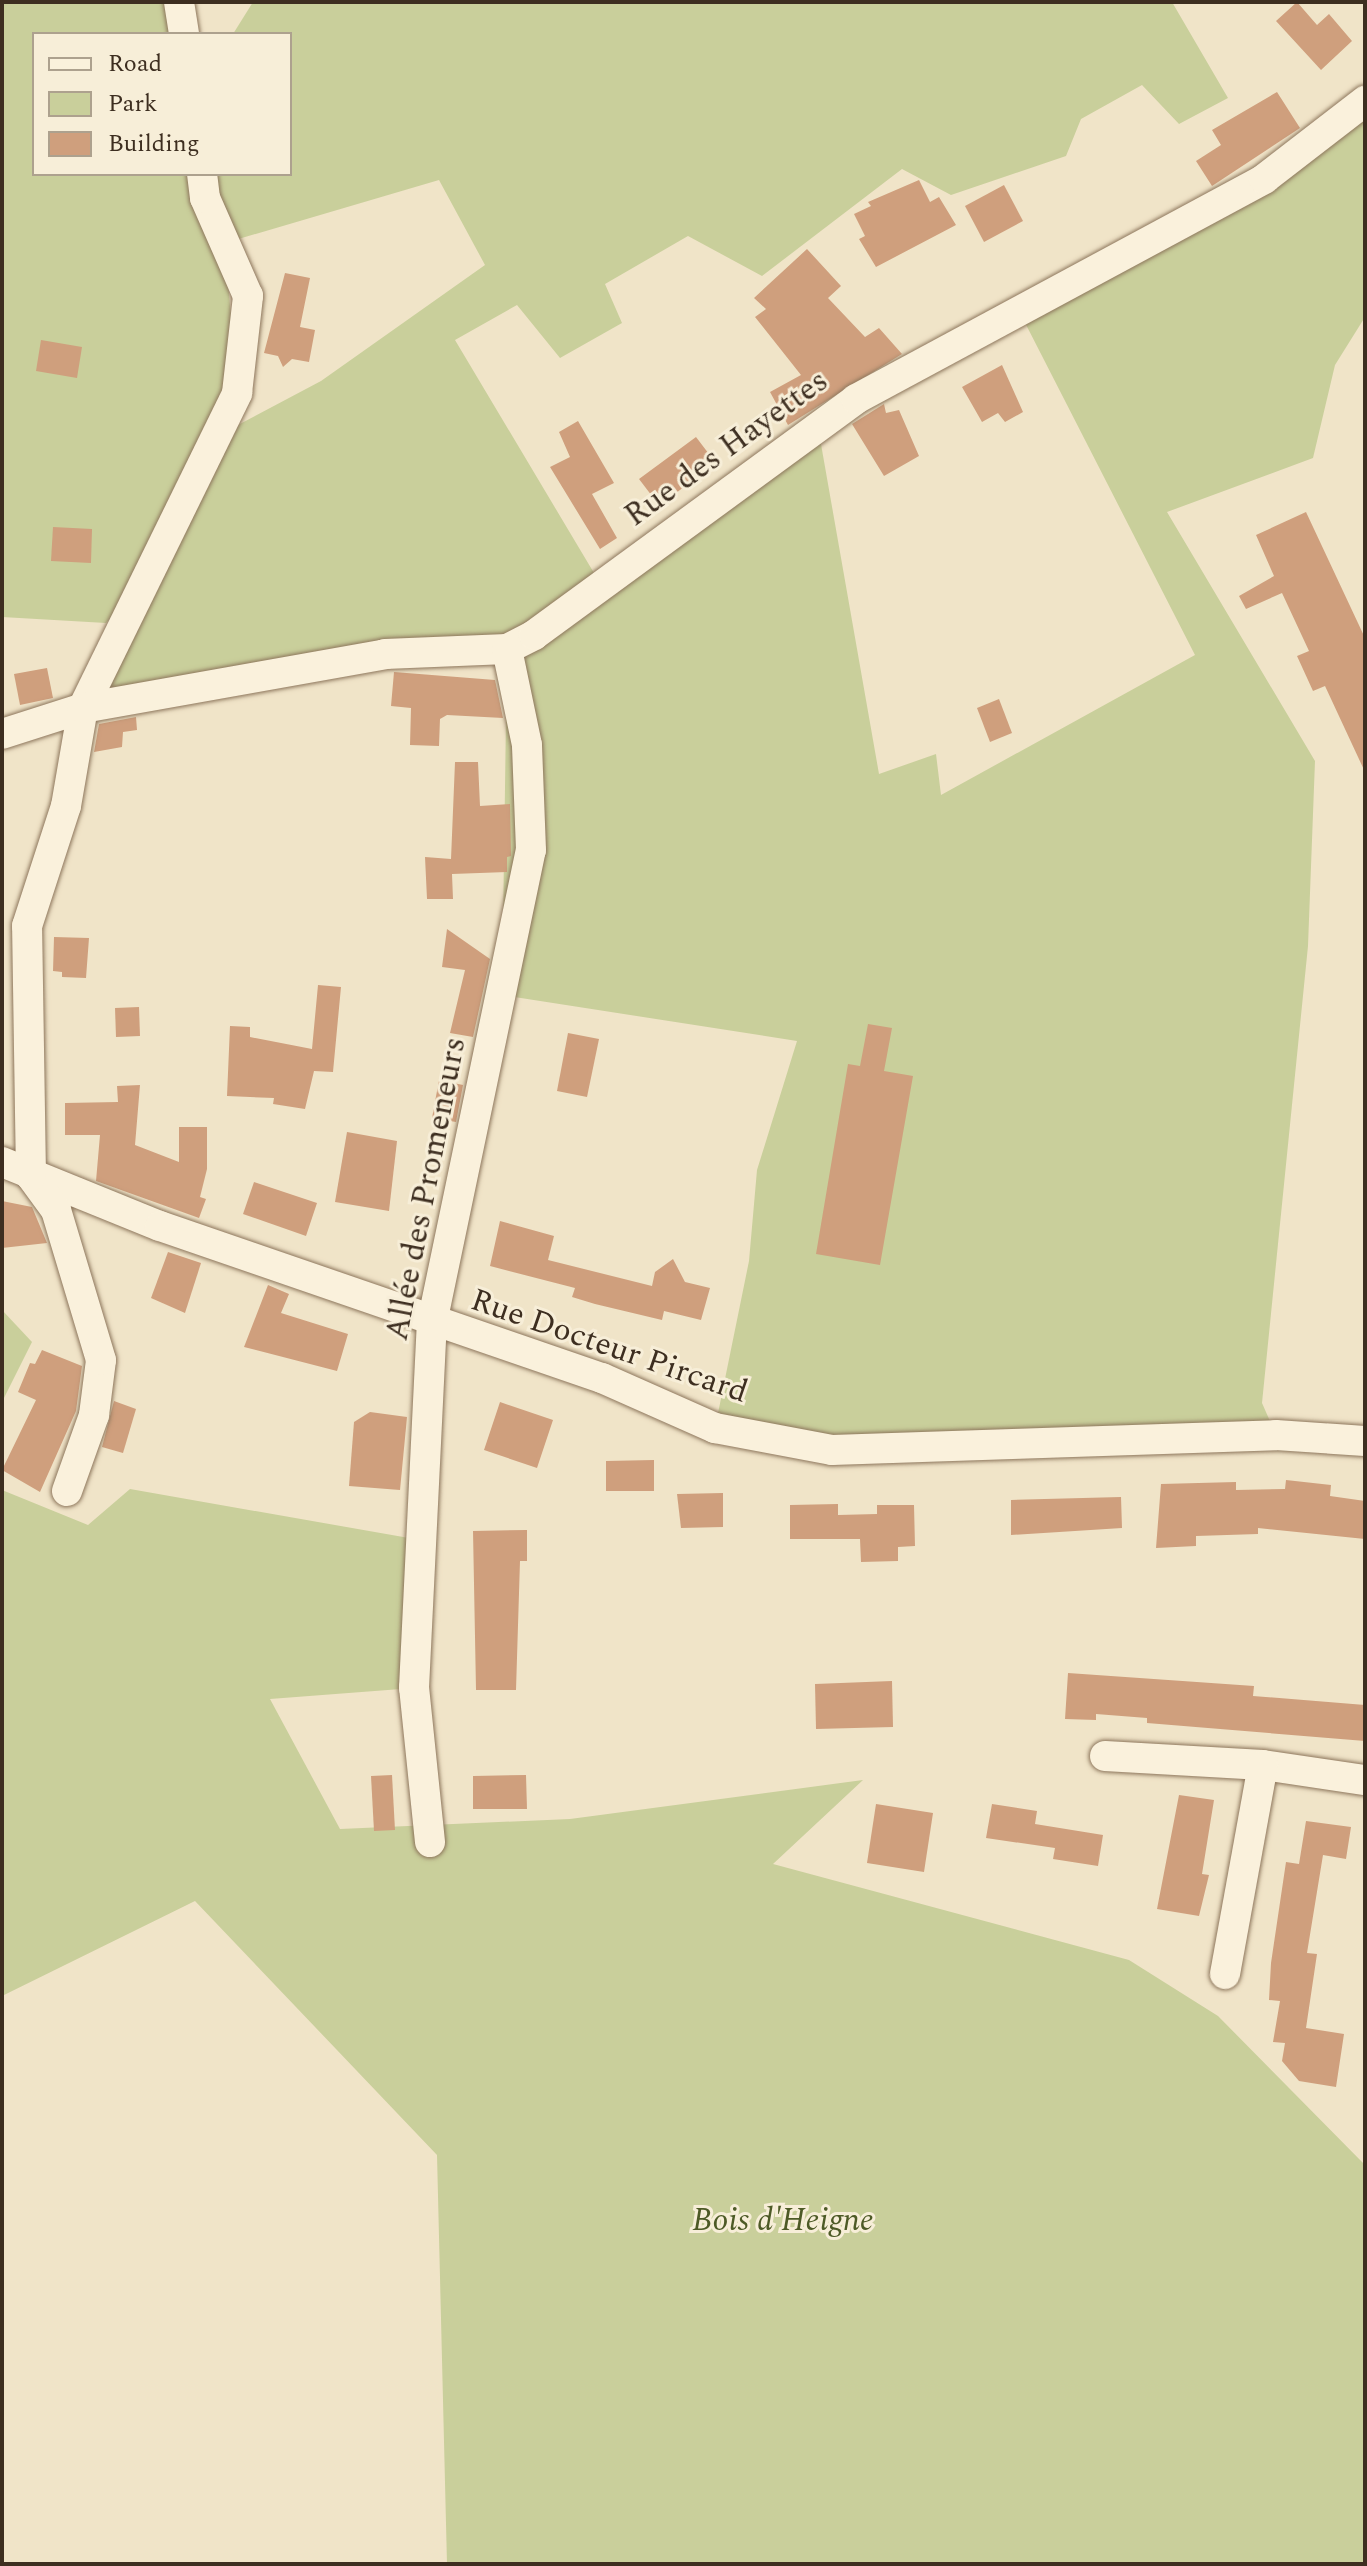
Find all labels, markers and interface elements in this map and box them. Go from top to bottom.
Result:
legend [32,32,292,176]
text: Road [108,46,162,82]
text: Park [108,86,158,122]
text: Building [108,126,200,162]
street label: Rue des Hayettes [618,362,836,536]
street label: Allée des Promeneurs [379,1034,475,1344]
street label: Rue Docteur Pircard [465,1282,753,1412]
park label: Bois d'Heigne [692,2202,874,2240]

